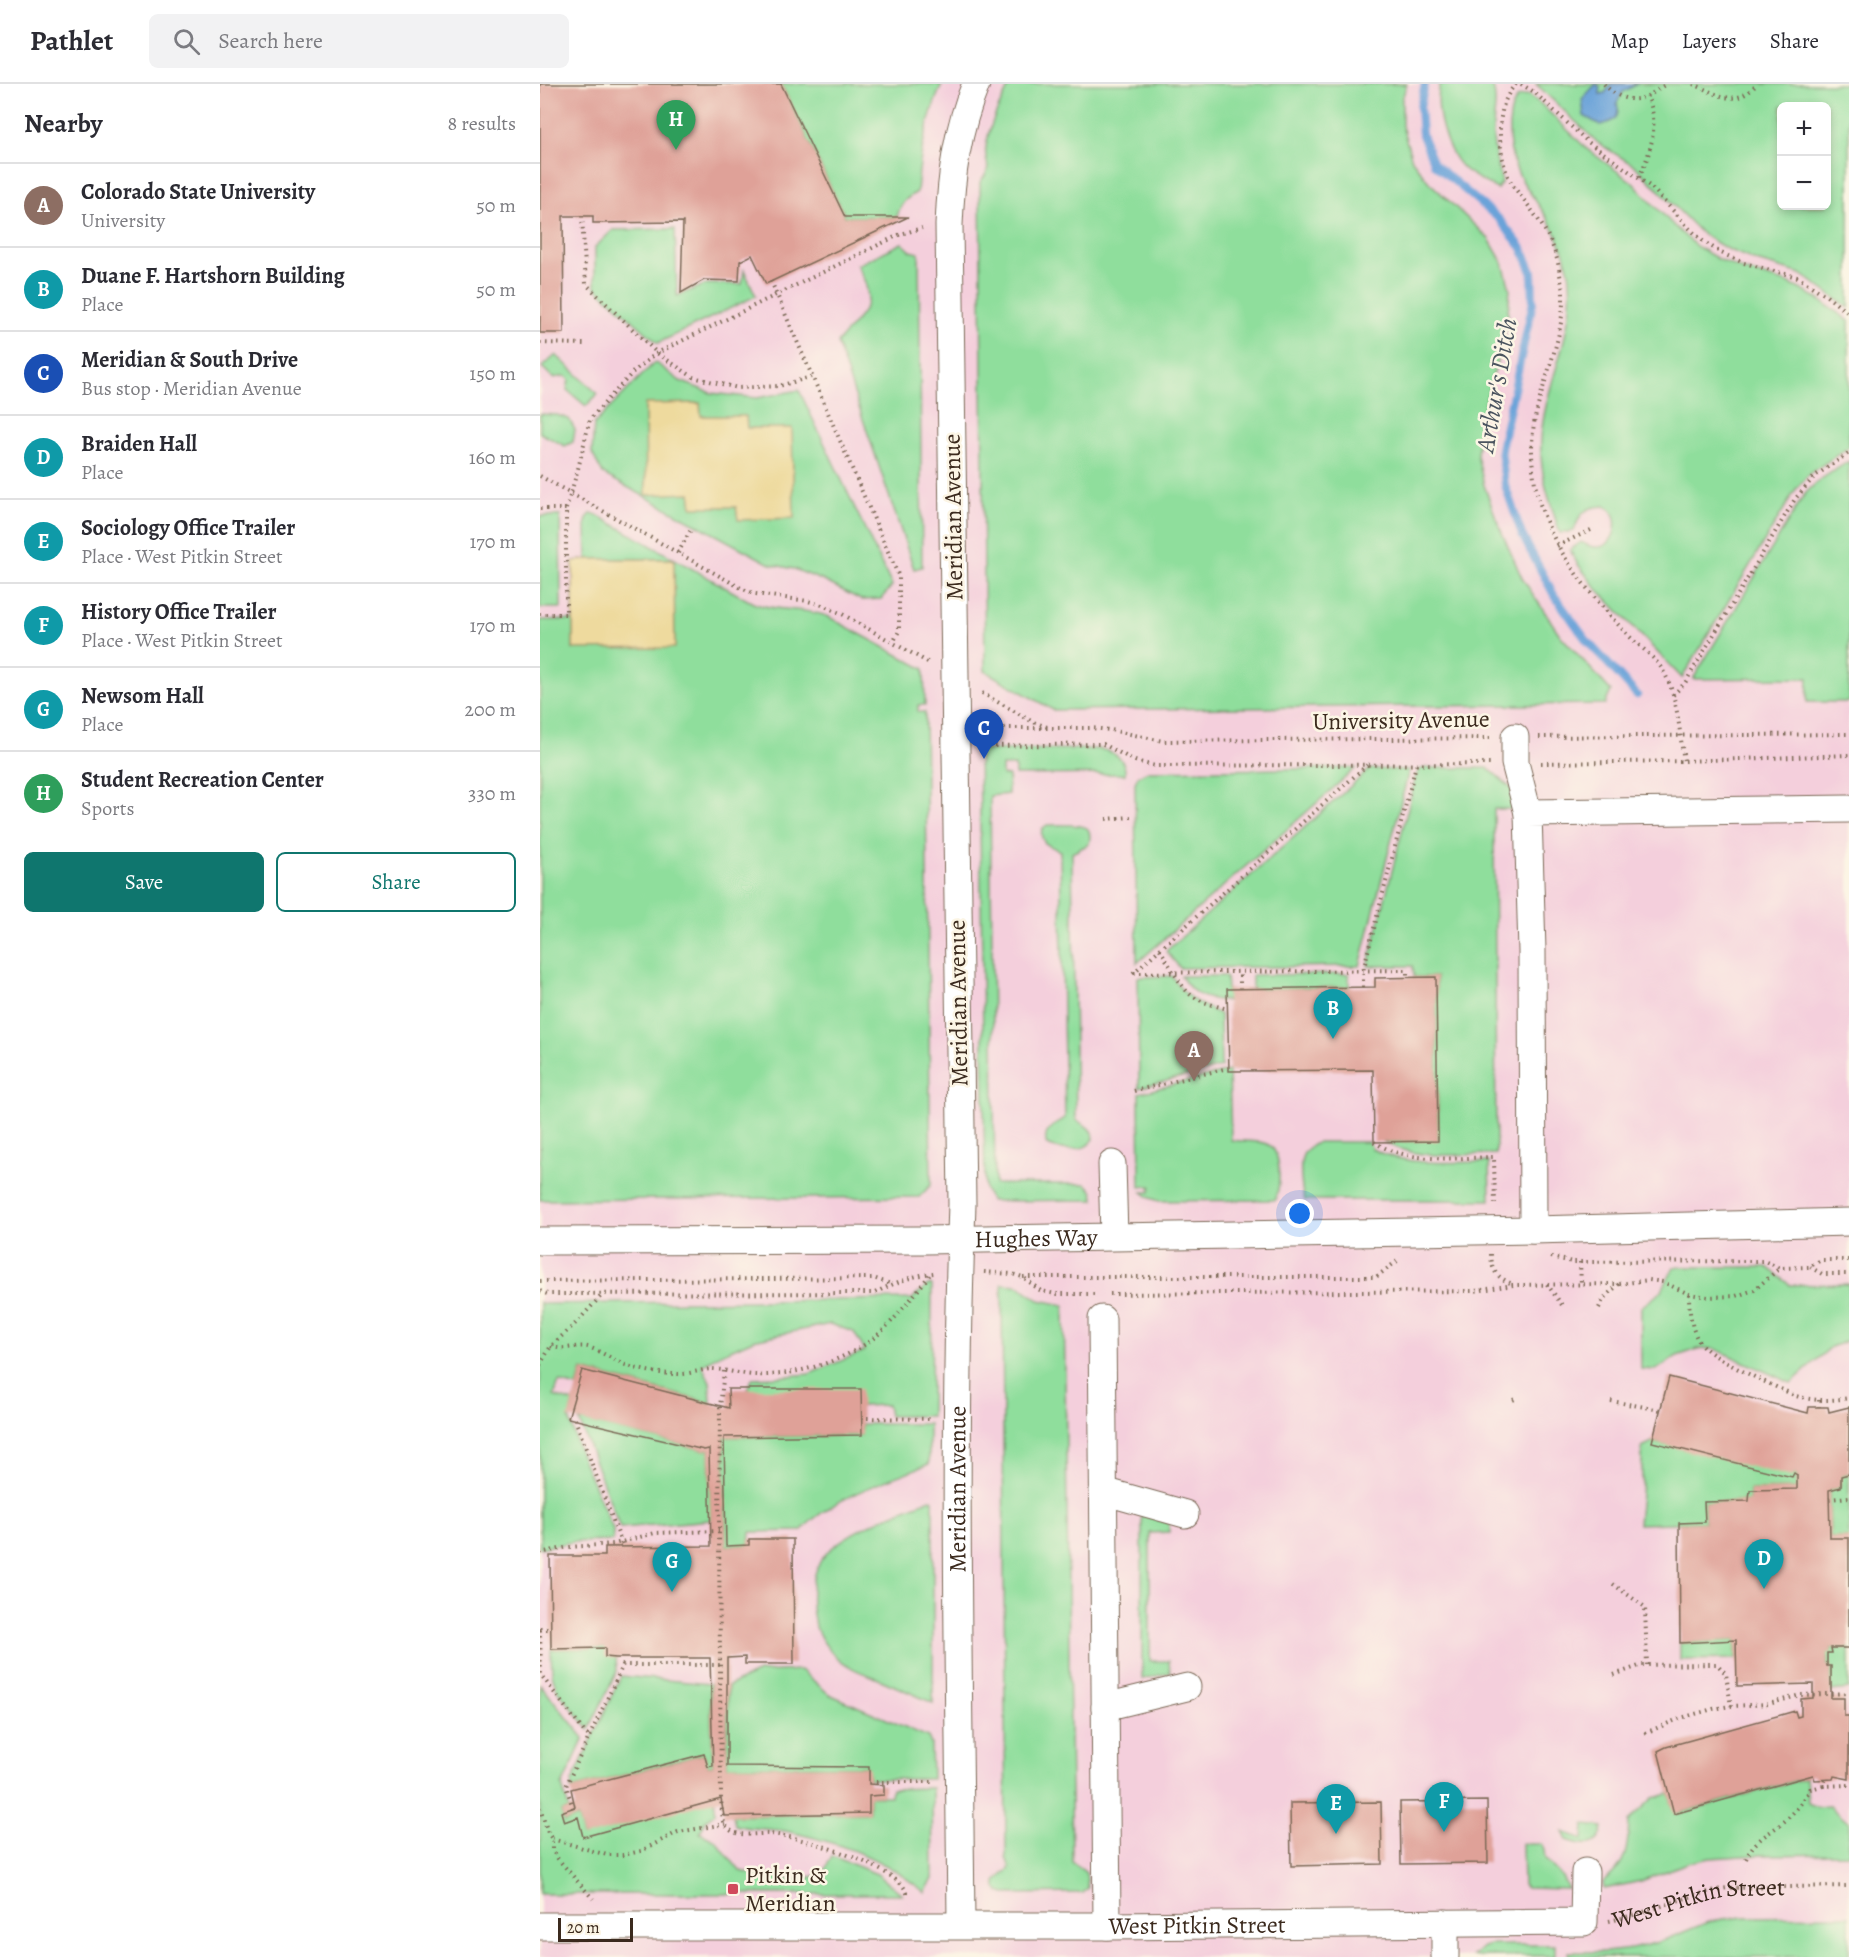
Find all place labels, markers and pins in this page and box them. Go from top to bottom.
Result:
pin: H [656,100,696,150]
pin: C [964,710,1004,759]
pin: B [1314,990,1352,1039]
pin: A [1174,1032,1214,1081]
pin: D [1744,1540,1784,1589]
pin: G [652,1542,692,1592]
pin: F [1424,1782,1464,1832]
pin: E [1316,1784,1356,1834]
place label: Pitkin & Meridian [745,1859,836,1919]
marker: Pitkin & Meridian [726,1882,740,1896]

